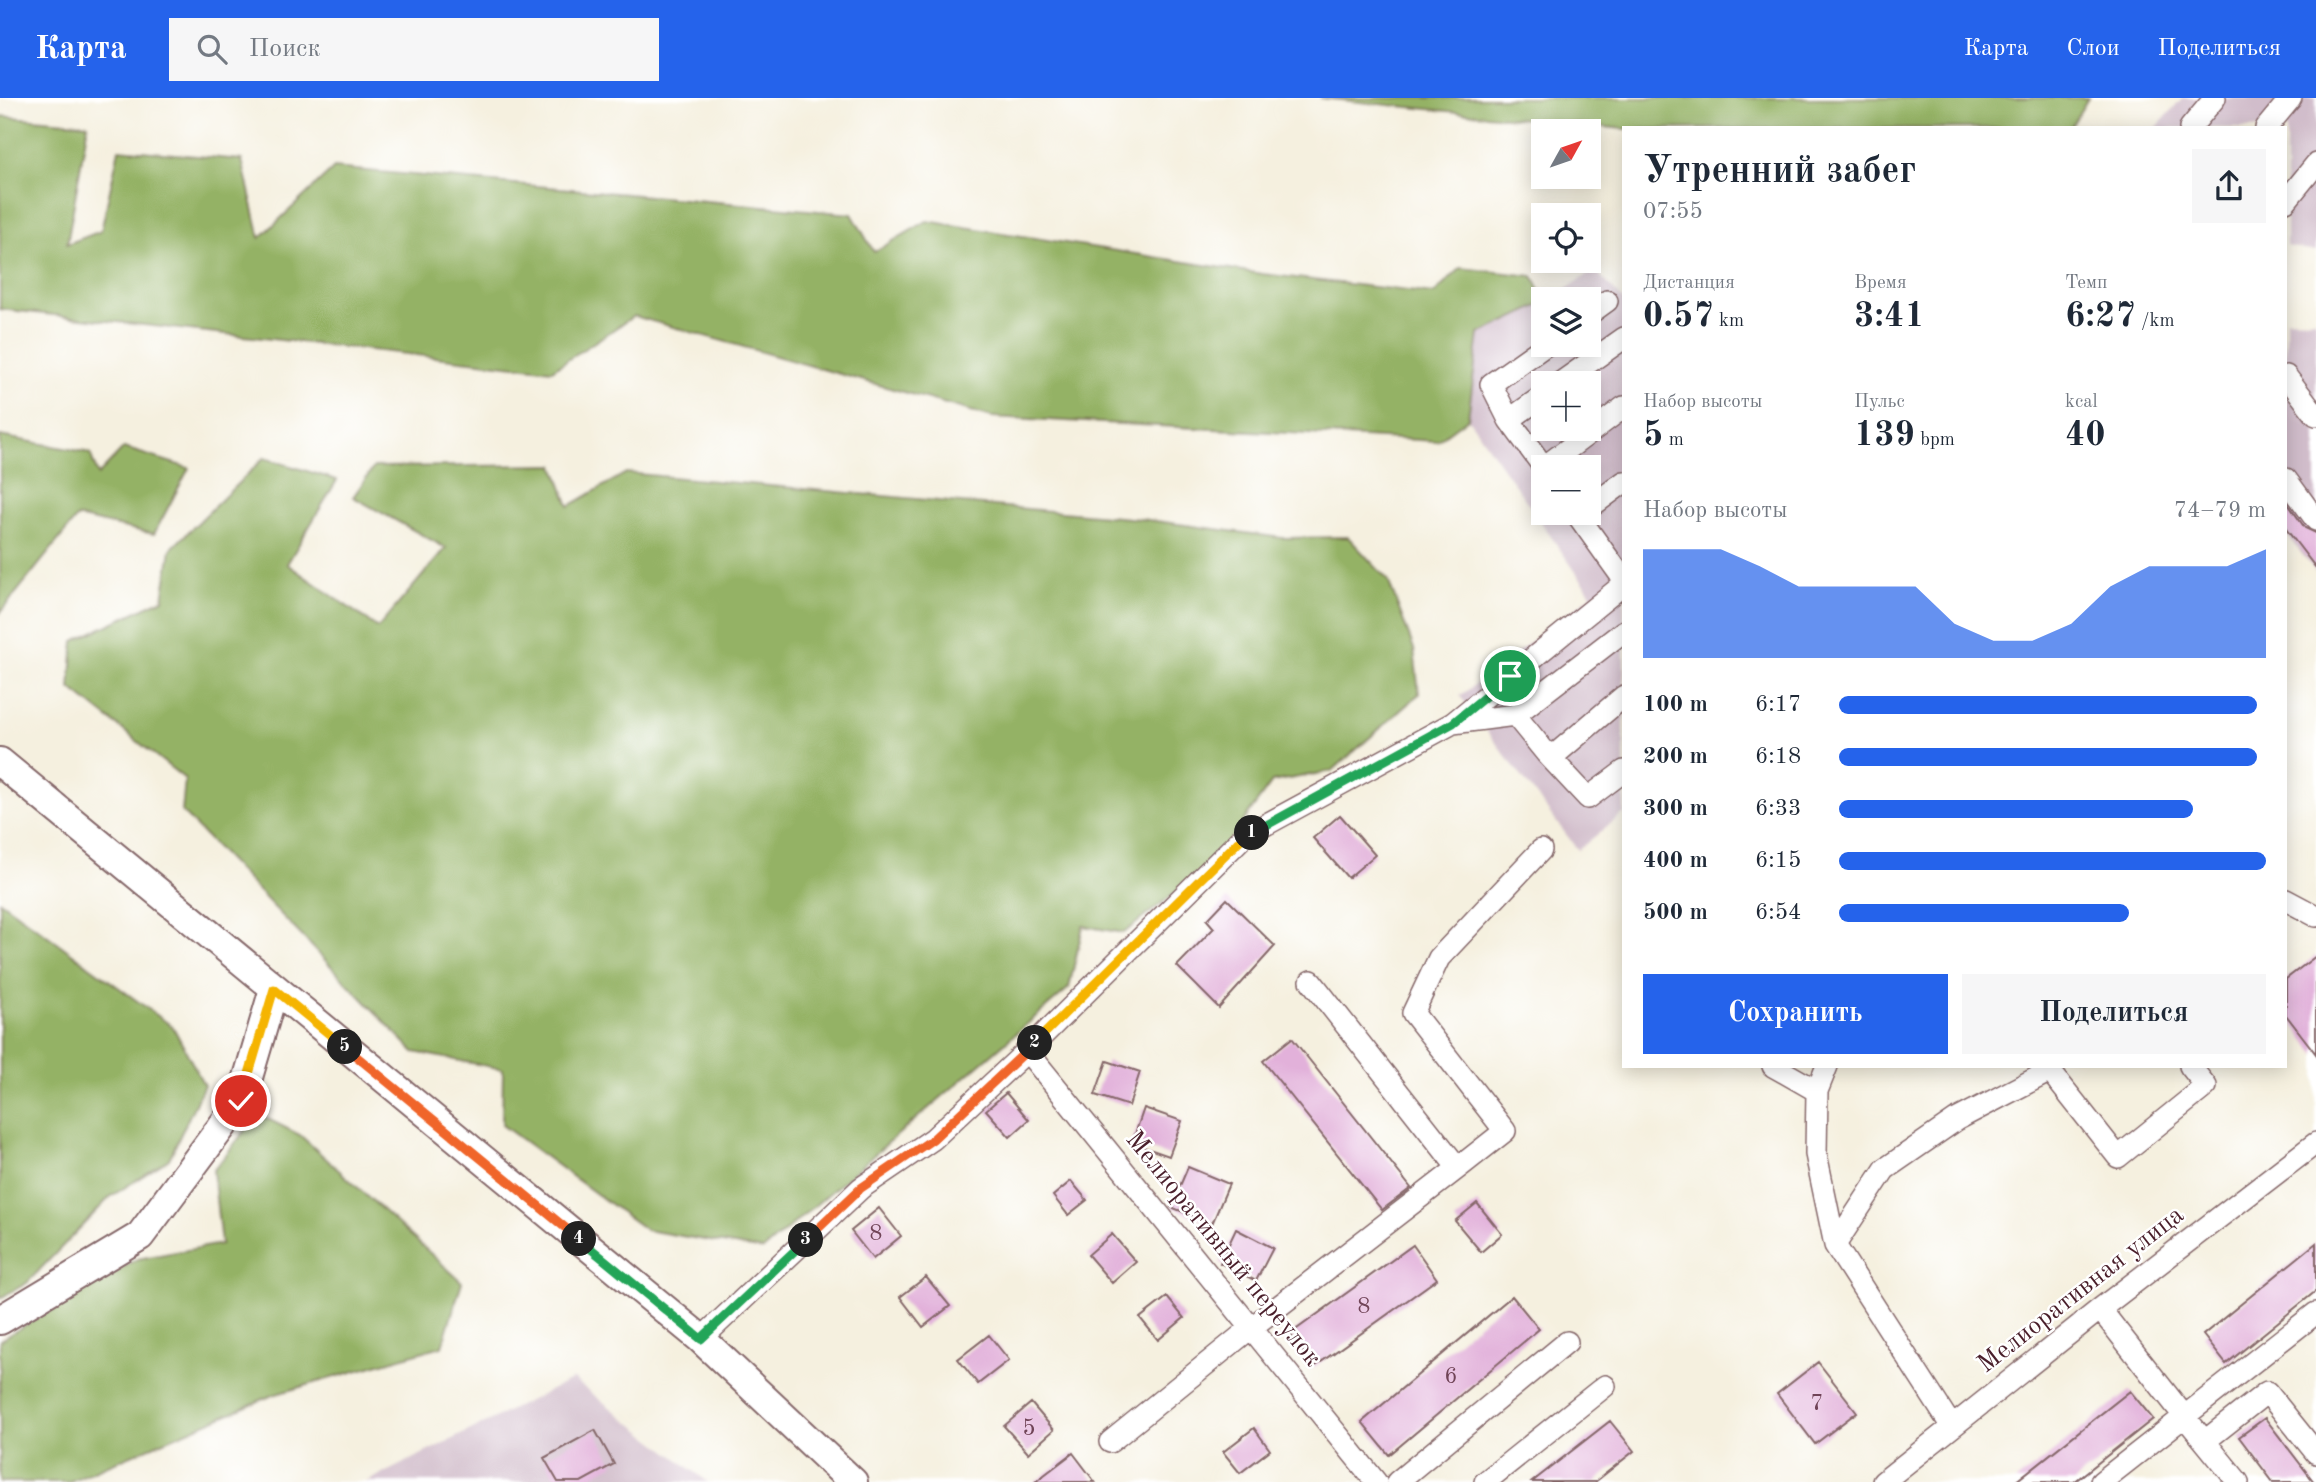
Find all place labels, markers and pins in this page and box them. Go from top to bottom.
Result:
pin [1480,646,1540,706]
pin: 1 [1234,816,1270,850]
pin: 2 [1018,1026,1052,1060]
pin: 5 [328,1030,362,1065]
pin [211,1071,271,1131]
pin: 4 [562,1222,596,1256]
pin: 3 [788,1222,824,1258]

